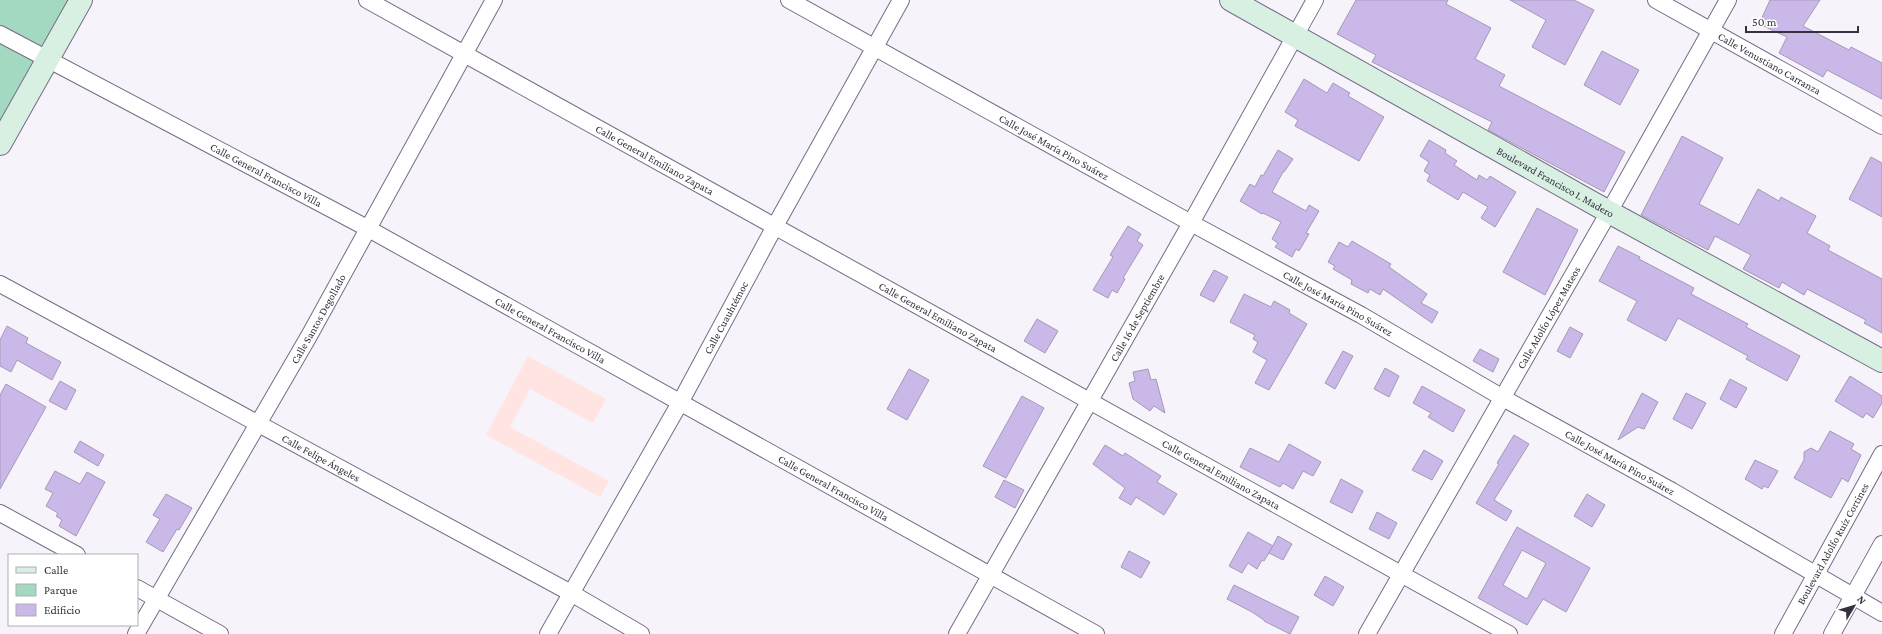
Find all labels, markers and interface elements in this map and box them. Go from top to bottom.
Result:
scale bar [1746,8,1858,34]
text: 50 m [1752,15,1777,29]
street label: Calle Venustiano Carranza [1716,30,1823,97]
street label: Calle José María Pino Suárez [997,112,1111,182]
street label: Calle General Emiliano Zapata [594,122,716,197]
street label: Calle General Francisco Villa [208,140,324,209]
street label: Boulevard Francisco I. Madero [1495,144,1617,220]
street label: Calle Adolfo López Mateos [1514,264,1583,371]
street label: Calle José María Pino Suárez [1281,268,1395,338]
street label: Calle Santos Degollado [288,271,348,366]
street label: Calle 16 de Septiembre [1108,272,1167,363]
street label: Calle Cuauhtémoc [701,279,750,356]
street label: Calle General Emiliano Zapata [877,279,999,354]
street label: Calle General Francisco Villa [493,295,608,366]
street label: Calle José María Pino Suárez [1563,427,1677,498]
street label: Calle Felipe Ángeles [280,432,362,484]
street label: Calle General Emiliano Zapata [1160,437,1282,512]
street label: Calle General Francisco Villa [776,452,891,523]
street label: Boulevard Adolfo Ruíz Cortines [1794,481,1871,607]
legend [8,554,138,626]
text: Calle [44,563,68,577]
text: Parque [44,583,77,597]
north arrow [1834,586,1874,626]
text: N [1855,593,1869,607]
text: Edificio [44,603,81,617]

